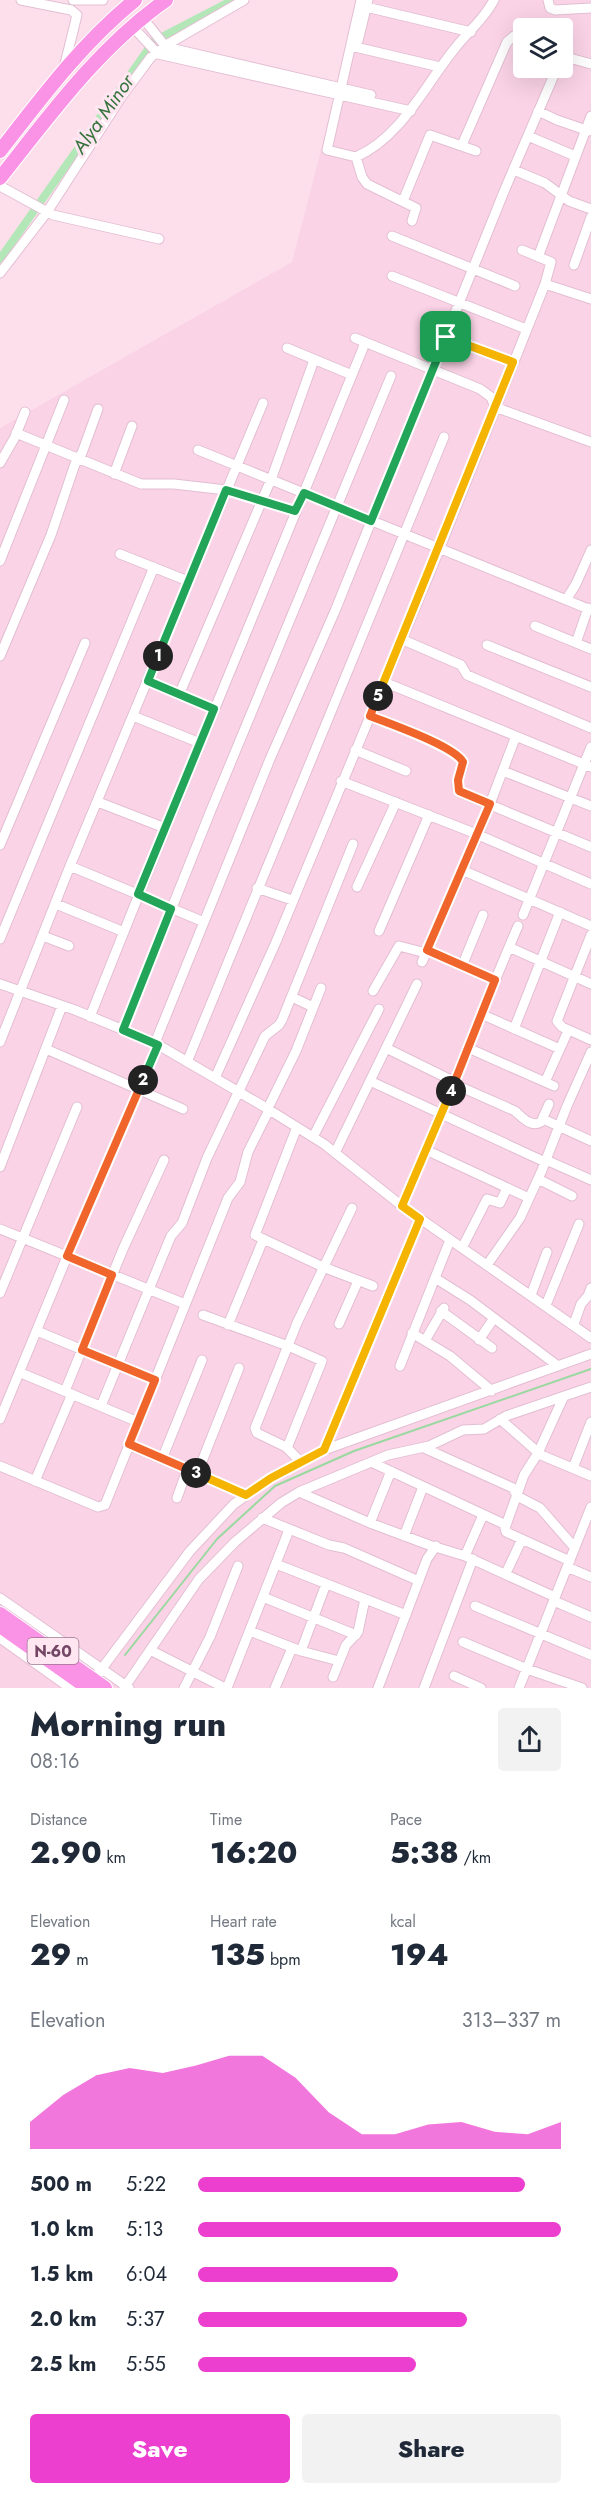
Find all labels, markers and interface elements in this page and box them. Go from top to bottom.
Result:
map controls [513,18,573,78]
button: layers [513,18,573,78]
water label: Alya Minor [65,68,142,161]
pin [420,311,471,362]
icon: arrive [429,320,462,353]
pin: 1 [143,641,173,671]
text: 1 [154,644,162,667]
pin: 5 [363,681,393,711]
text: 5 [373,684,383,707]
pin: 2 [128,1065,158,1095]
text: 2 [138,1068,148,1091]
pin: 4 [436,1076,466,1106]
text: 4 [445,1079,457,1102]
pin: 3 [181,1458,211,1488]
text: 3 [191,1461,201,1484]
road number: N-60 [28,1638,78,1664]
text: Morning run [30,1701,226,1748]
button: share [498,1708,561,1771]
text: 08:16 [30,1747,79,1776]
text: Distance [30,1808,87,1831]
text: Time [210,1808,242,1831]
text: Pace [390,1808,422,1831]
text: 2.90 [30,1831,102,1874]
text: 16:20 [210,1831,297,1874]
text: 5:38 [390,1831,459,1874]
text: km [102,1846,126,1869]
text: /km [459,1846,491,1869]
text: Elevation [30,1910,90,1933]
text: Heart rate [210,1910,277,1933]
text: kcal [390,1910,416,1933]
text: 29 [30,1933,71,1976]
text: 135 [210,1933,265,1976]
text: 194 [390,1933,449,1976]
text: m [71,1948,89,1971]
text: bpm [265,1948,301,1971]
text: Elevation [30,2006,105,2035]
text: 313–337 m [462,2006,561,2035]
text: 500 m [30,2170,92,2199]
text: 5:22 [126,2170,166,2199]
text: 1.0 km [30,2215,94,2244]
text: 5:13 [126,2215,163,2244]
text: 1.5 km [30,2260,93,2289]
text: 6:04 [126,2260,167,2289]
text: 2.0 km [30,2305,97,2334]
text: 5:37 [126,2305,164,2334]
text: 2.5 km [30,2350,96,2379]
text: 5:55 [126,2350,166,2379]
button: Save [30,2414,290,2483]
button: Share [302,2414,561,2483]

